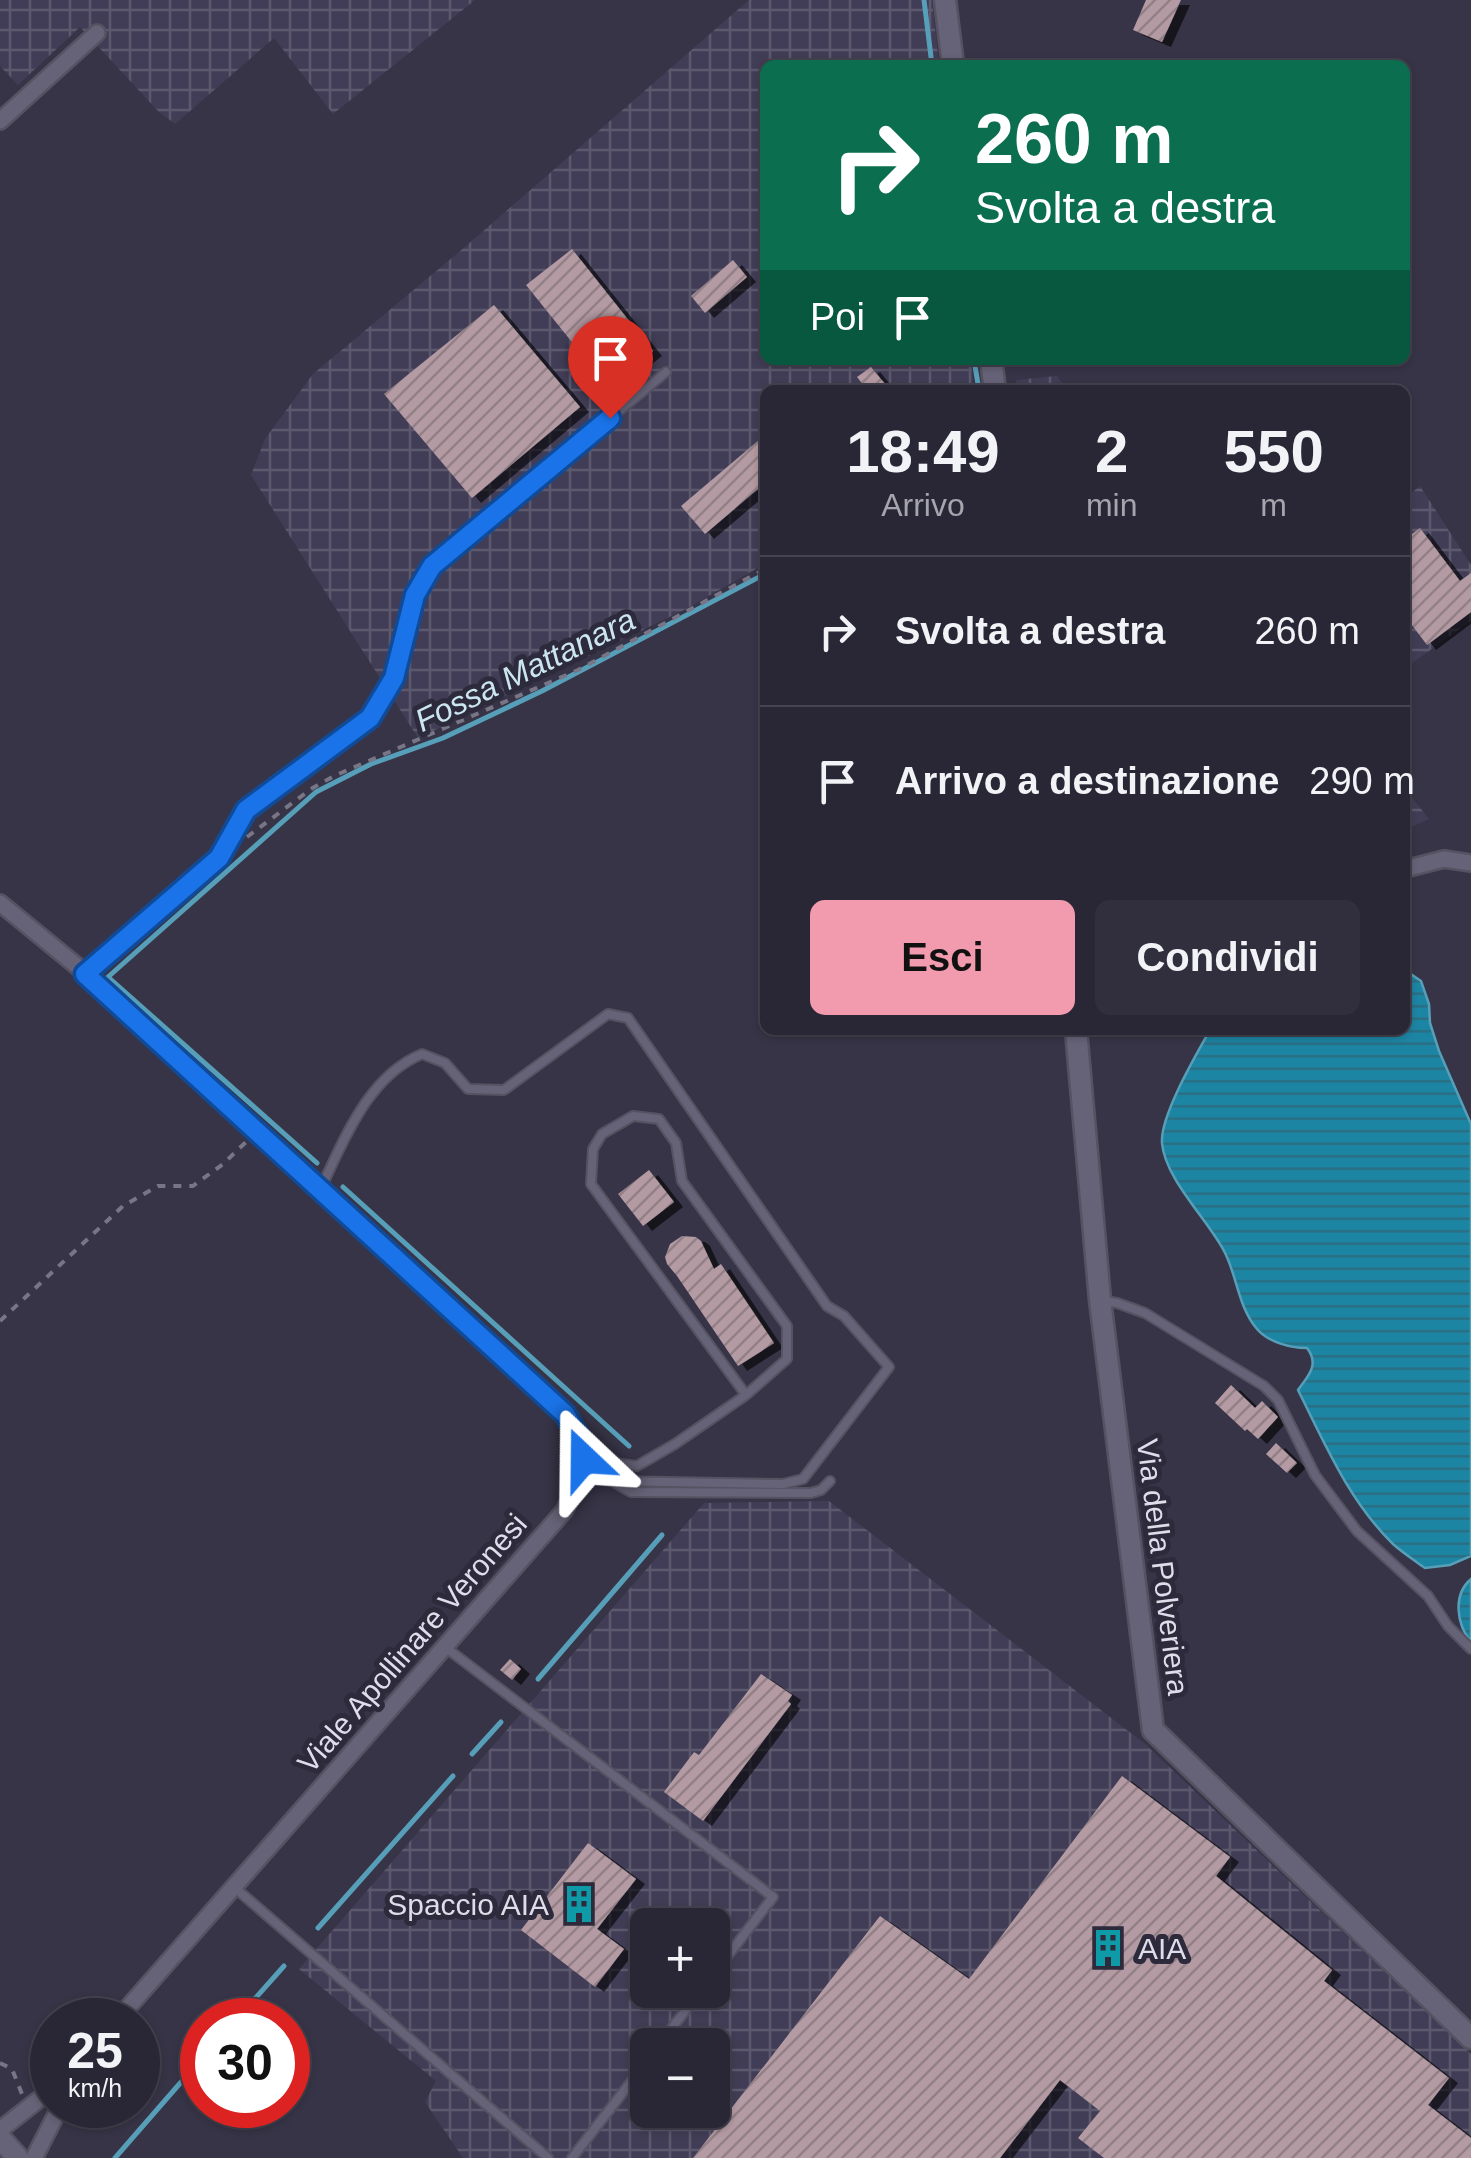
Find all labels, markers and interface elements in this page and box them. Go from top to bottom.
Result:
icon: right [810,100,940,230]
text: 260 m [975,100,1173,178]
text: Svolta a destra [975,182,1275,233]
icon: arrive [885,290,940,345]
text: Poi [810,296,865,338]
pin [568,316,653,419]
icon: arrive [583,331,638,386]
text: 18:49 [846,418,1000,485]
text: 2 [1095,418,1128,485]
text: 550 [1224,418,1324,485]
text: Arrivo [881,487,965,523]
text: min [1086,487,1137,523]
text: m [1260,487,1287,523]
water label: Fossa Mattanara [409,601,641,739]
icon: right [810,604,865,659]
text: Svolta a destra [895,610,1165,652]
text: 260 m [1254,610,1360,652]
icon: arrive [810,754,865,809]
text: Arrivo a destinazione [895,760,1279,802]
text: 290 m [1309,760,1415,802]
button: Esci [810,900,1075,1015]
button: Condividi [1095,900,1360,1015]
position arrow [532,1407,636,1511]
street label: Via della Polveriera [1131,1437,1195,1697]
street label: Viale Apollinare Veronesi [291,1507,533,1779]
building icon: Spaccio AIA [558,1883,600,1925]
place label: Spaccio AIA [387,1888,549,1921]
map controls [630,1908,730,2128]
button: + [630,1908,730,2008]
building icon: AIA [1087,1927,1129,1969]
place label: AIA [1138,1932,1186,1965]
speed limit sign: 30 [180,1998,310,2128]
text: 25 [67,2023,123,2079]
button: − [630,2028,730,2128]
text: km/h [68,2074,122,2102]

